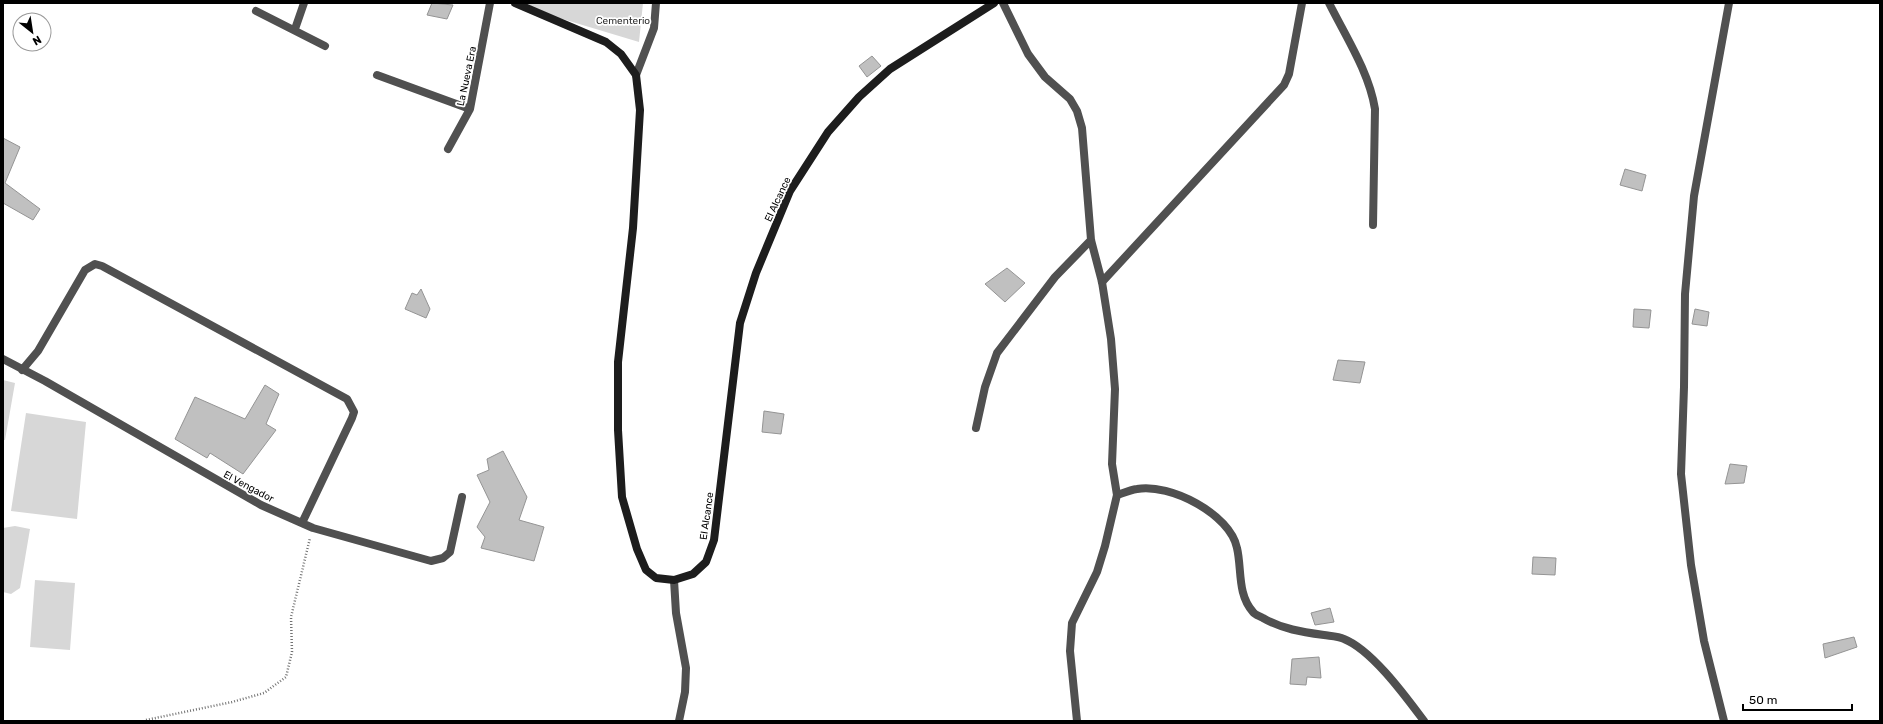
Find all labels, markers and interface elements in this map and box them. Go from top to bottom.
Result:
north arrow [12,12,52,52]
park label: Cementerio [596,15,650,27]
text: N [30,33,43,48]
street label: La Nueva Era [455,45,479,107]
street label: El Alcance [762,175,794,224]
street label: El Vengador [221,469,276,505]
street label: El Alcance [698,491,716,541]
scale bar [1743,686,1852,712]
text: 50 m [1749,693,1777,707]

